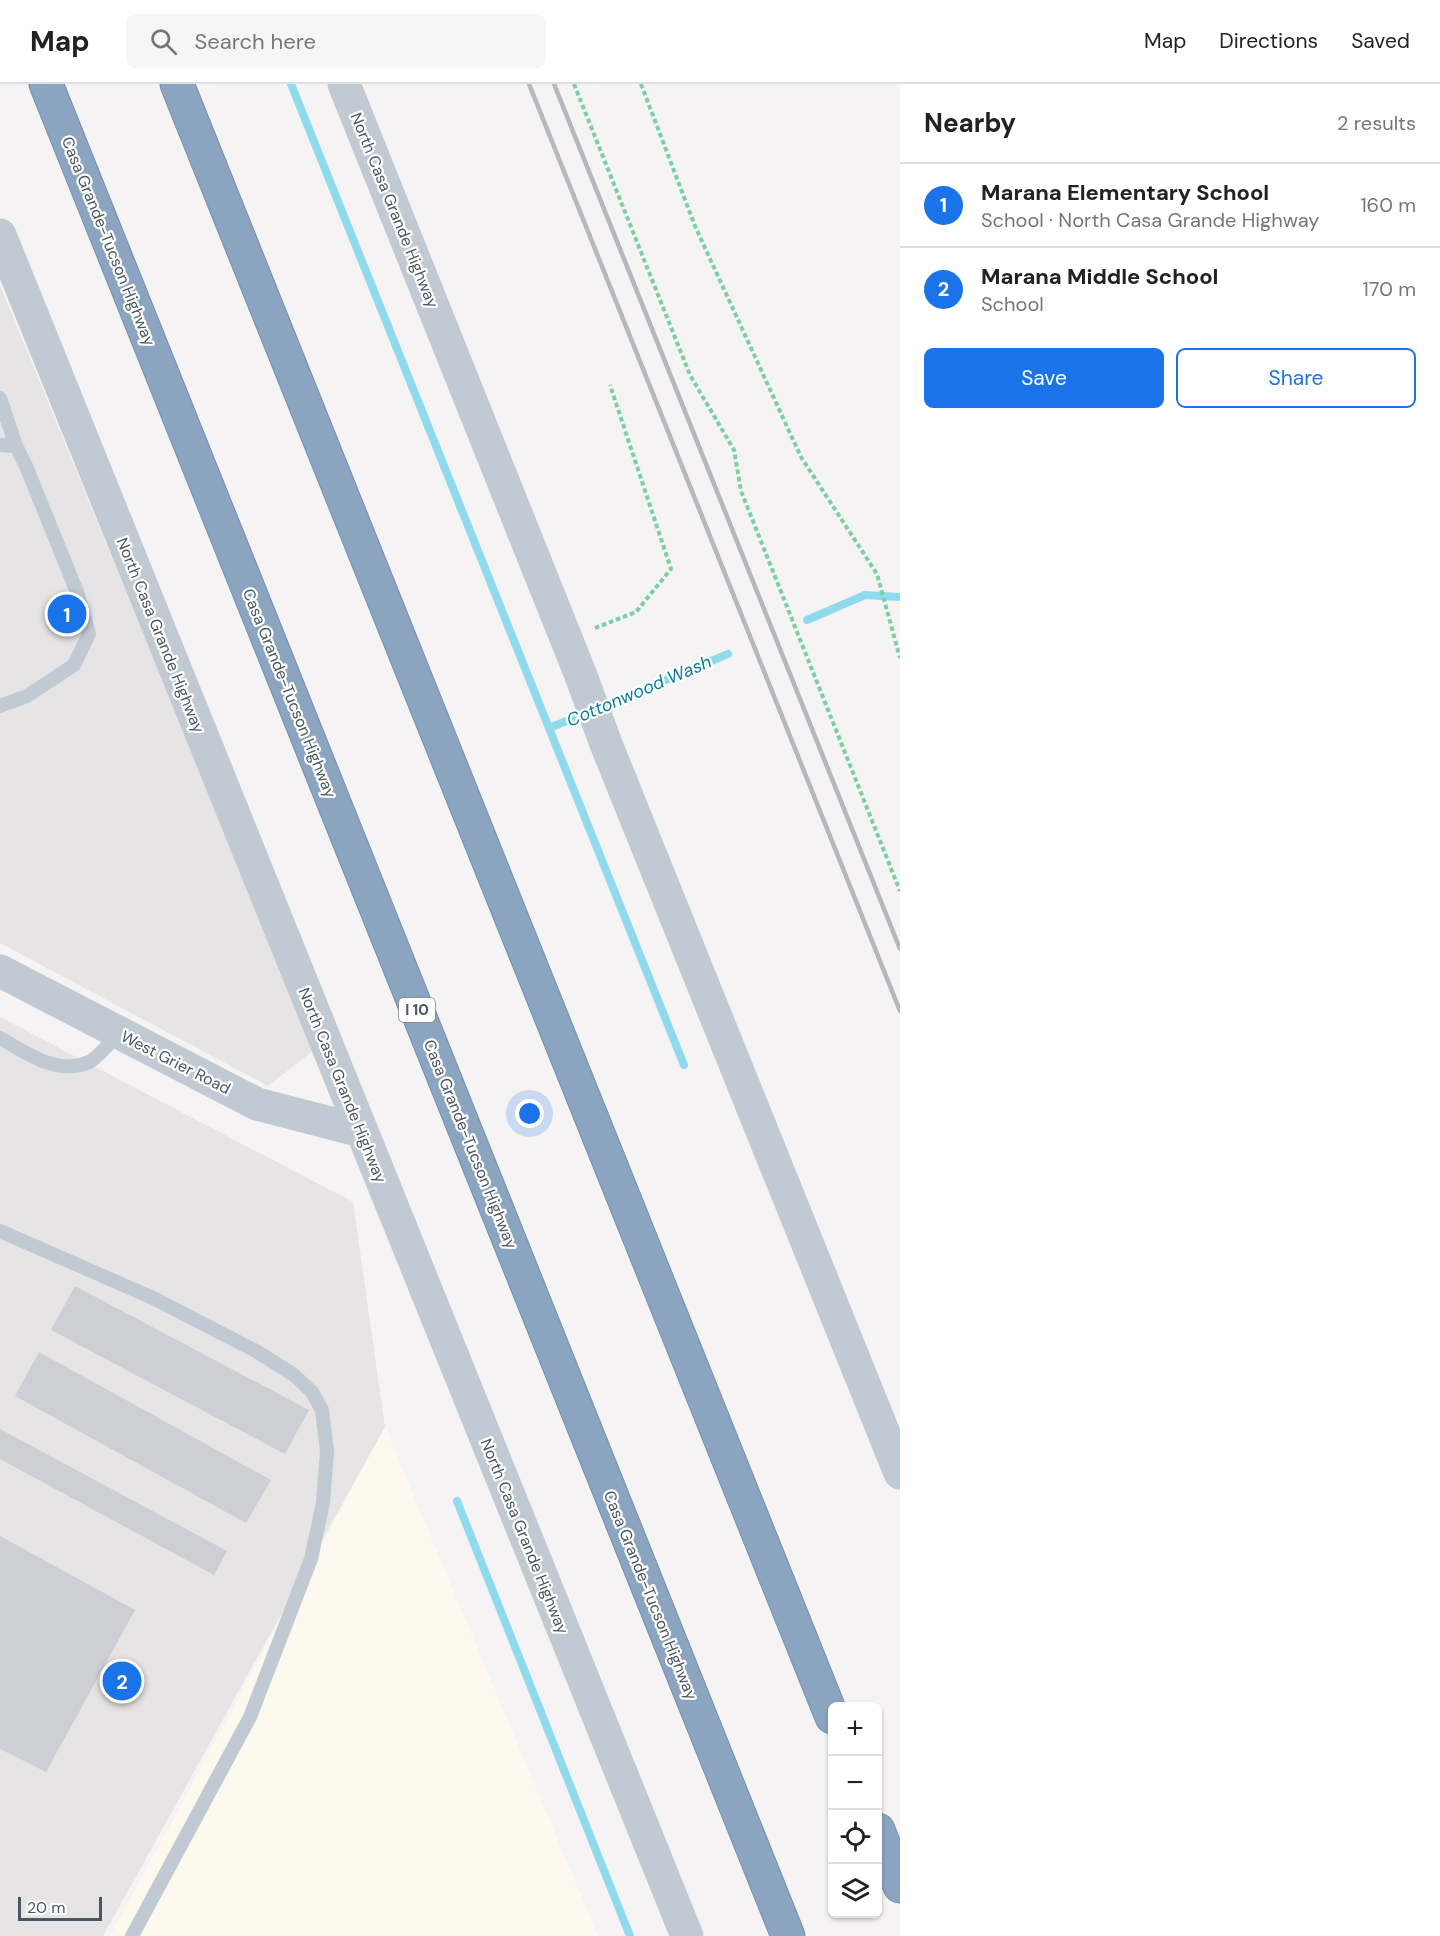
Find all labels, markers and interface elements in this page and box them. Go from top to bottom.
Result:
search box [126,14,546,68]
text: Map [30,23,90,60]
icon: search [147,25,180,58]
text: Search here [195,27,316,56]
text: Map [1144,27,1186,55]
text: Directions [1219,27,1318,55]
text: Saved [1351,27,1410,55]
text: Nearby [924,106,1016,140]
street label: North Casa Grande Highway [346,109,443,311]
text: 2 results [1337,110,1416,136]
street label: Casa Grande-Tucson Highway [57,134,160,349]
text: Marana Elementary School [981,178,1269,207]
text: 1 [940,192,947,218]
text: 160 m [1360,192,1416,218]
text: School · North Casa Grande Highway [981,207,1319,233]
text: Marana Middle School [981,262,1219,291]
text: 2 [938,276,949,302]
text: 170 m [1363,276,1416,302]
text: School [981,291,1044,317]
button: Save [924,348,1164,408]
button: Share [1176,348,1416,408]
street label: North Casa Grande Highway [112,534,209,736]
street label: Casa Grande-Tucson Highway [238,586,341,801]
pin: 1 [48,592,86,636]
water label: Cottonwood Wash [563,650,715,732]
street label: North Casa Grande Highway [294,984,391,1186]
road number: I 10 [399,998,435,1022]
street label: West Grier Road [117,1026,234,1099]
street label: Casa Grande-Tucson Highway [419,1037,522,1252]
your location [515,1099,544,1128]
street label: North Casa Grande Highway [476,1435,573,1637]
street label: Casa Grande-Tucson Highway [599,1488,702,1703]
pin: 2 [102,1658,142,1704]
map controls [828,1702,882,1918]
button: + [828,1702,882,1756]
button: − [828,1756,882,1810]
button: locate [828,1810,882,1864]
button: layers [828,1864,882,1918]
scale bar [18,1894,102,1922]
text: 20 m [27,1897,66,1918]

